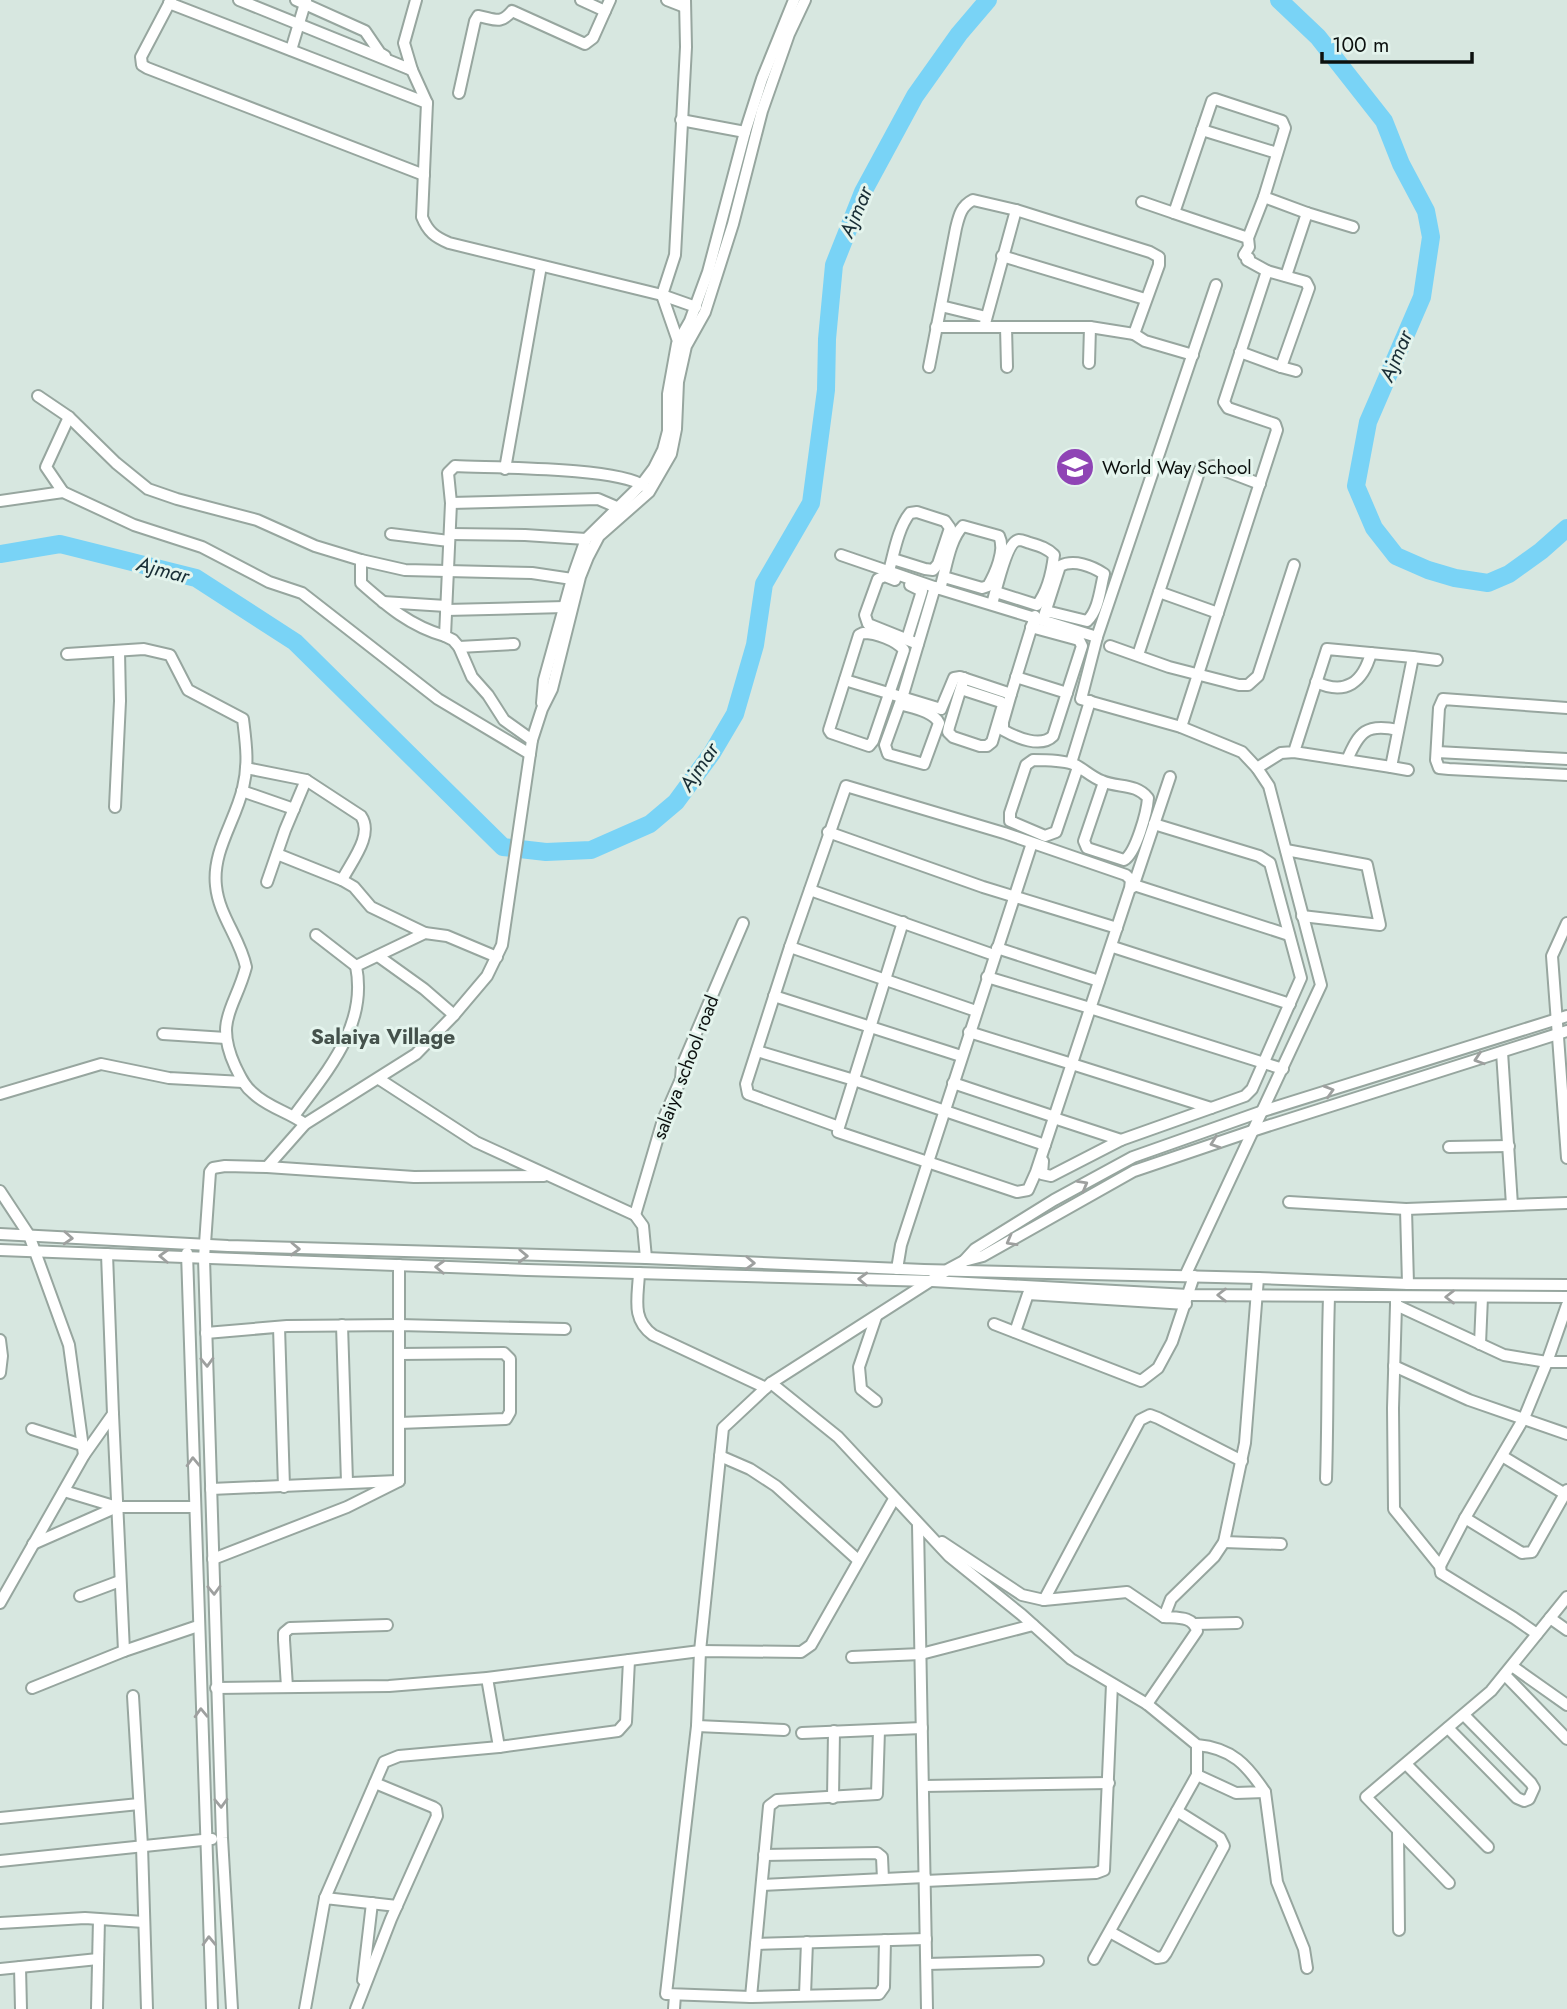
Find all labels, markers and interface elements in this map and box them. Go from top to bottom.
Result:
scale bar [1322,21,1472,65]
text: 100 m [1332,30,1389,60]
water label: Ajmar [831,181,881,243]
water label: Ajmar [1371,325,1421,387]
school or university icon: World Way School [1054,446,1096,488]
place label: World Way School [1102,454,1252,481]
water label: Ajmar [133,548,193,592]
water label: Ajmar [671,736,727,798]
street label: salaiya school road [646,991,725,1143]
district label: Salaiya Village [311,1022,455,1052]
one-way arrow [1473,1051,1485,1065]
one-way arrow [1322,1085,1334,1100]
one-way arrow [1210,1135,1222,1149]
one-way arrow [1076,1180,1088,1193]
one-way arrow [63,1230,74,1245]
one-way arrow [1005,1233,1018,1246]
one-way arrow [290,1241,301,1256]
one-way arrow [158,1248,169,1263]
one-way arrow [518,1249,529,1264]
one-way arrow [745,1255,756,1270]
one-way arrow [434,1259,445,1274]
one-way arrow [858,1272,869,1287]
one-way arrow [1217,1287,1227,1303]
one-way arrow [1444,1289,1455,1305]
one-way arrow [199,1358,215,1368]
one-way arrow [185,1456,201,1466]
one-way arrow [206,1585,222,1596]
one-way arrow [193,1708,209,1718]
one-way arrow [213,1797,228,1808]
one-way arrow [202,1935,217,1946]

